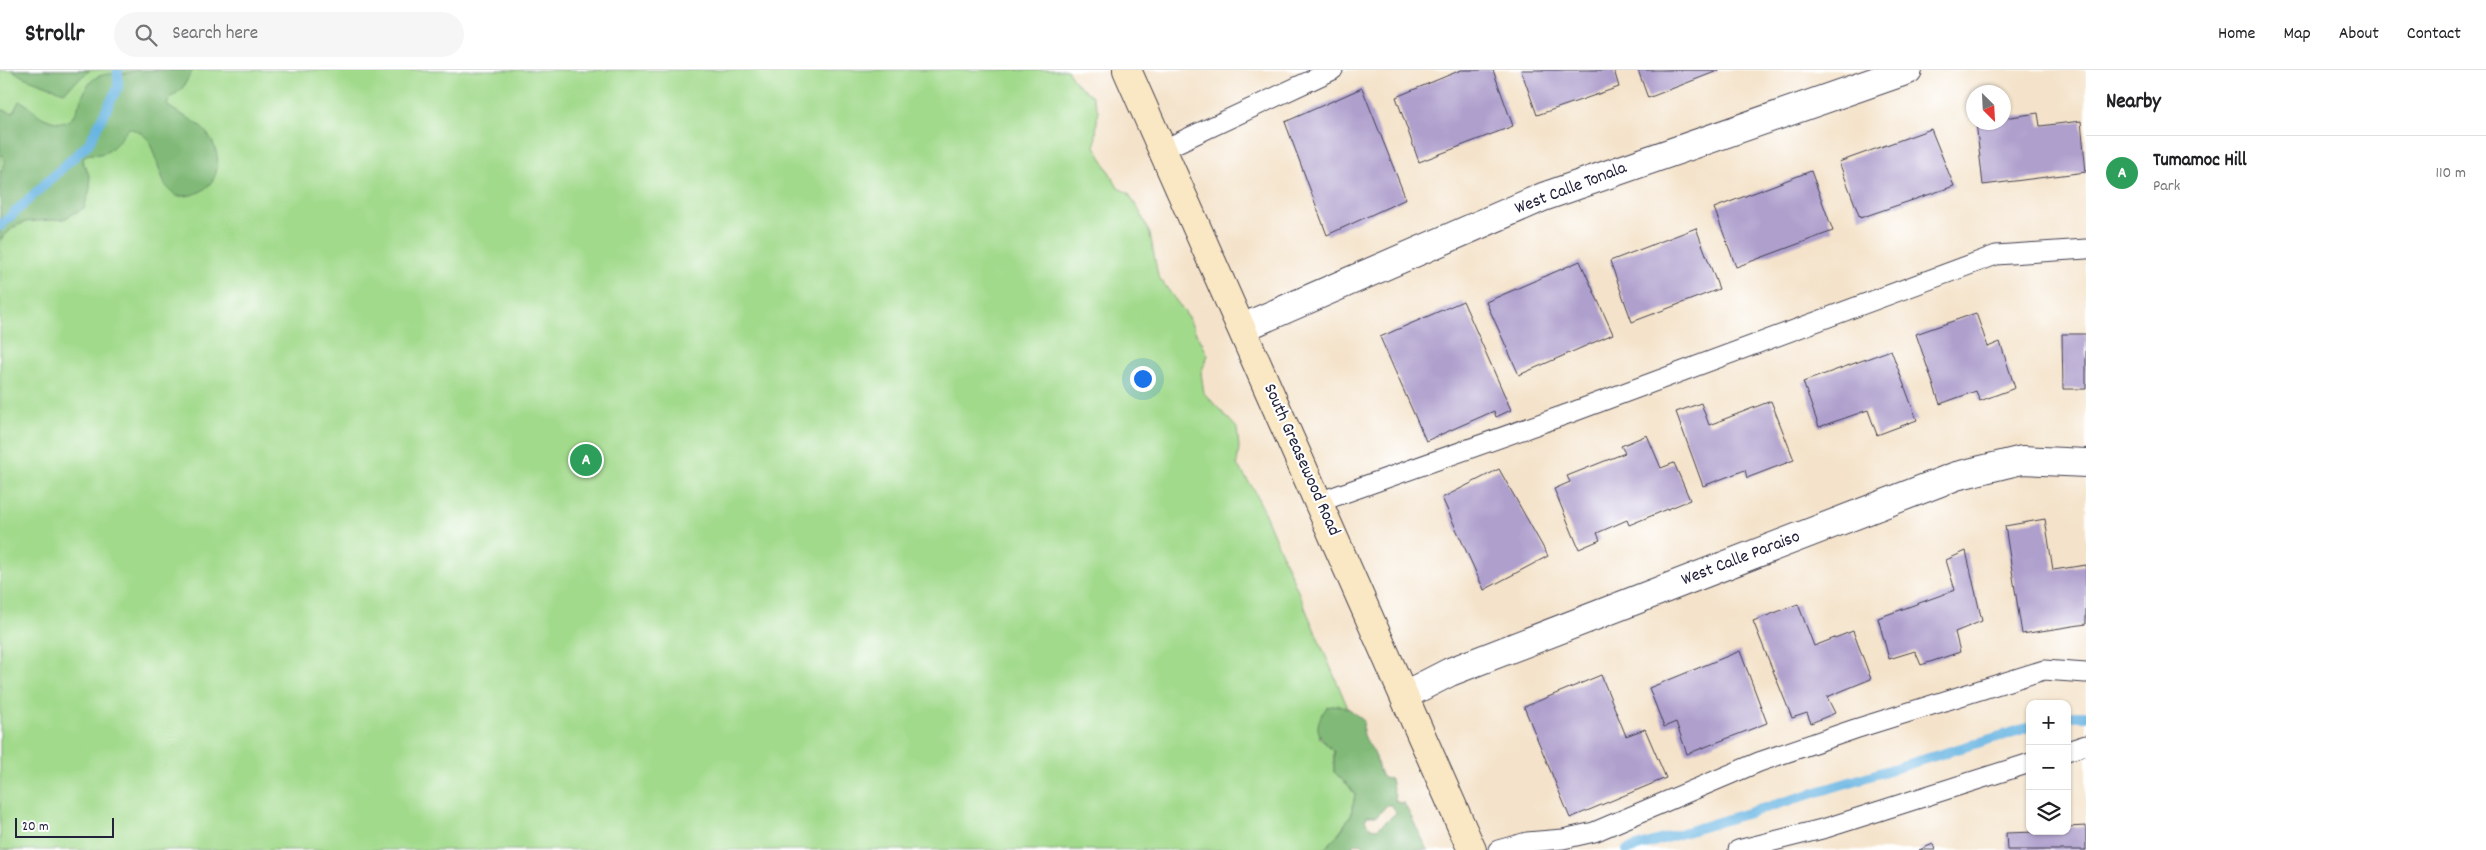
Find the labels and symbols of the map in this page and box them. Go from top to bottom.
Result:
north arrow [1966,85,2011,130]
street label: West Calle Tonala [1512,156,1631,222]
your location [1130,366,1156,392]
street label: South Greasewood Road [1256,380,1346,540]
pin: A [570,441,602,479]
street label: West Calle Paraiso [1678,525,1804,593]
scale bar [15,815,114,838]

